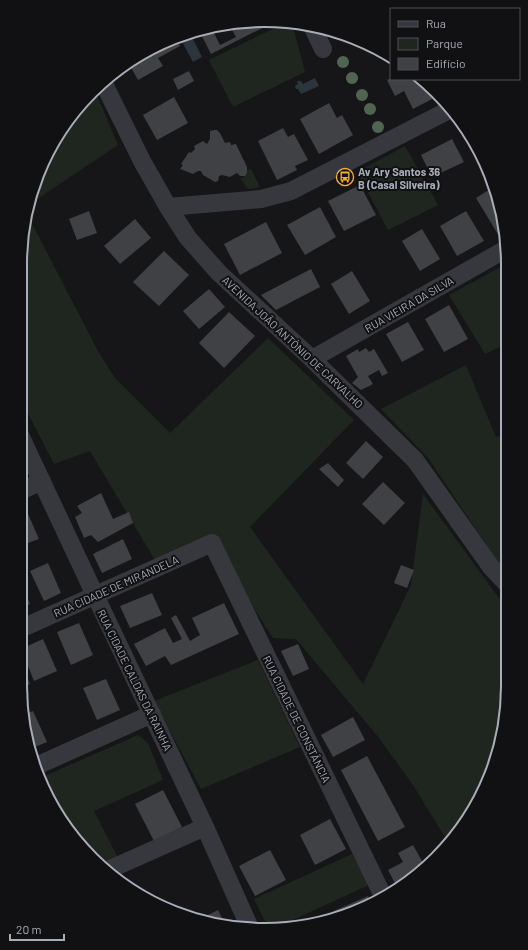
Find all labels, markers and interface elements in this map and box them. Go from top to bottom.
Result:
legend [390,8,520,80]
text: Rua [426,16,446,30]
text: Parque [426,36,463,50]
text: Edifício [426,56,466,70]
place label: Av Ary Santos 36 B (Casal Silveira) [358,165,440,191]
bus stop icon: Av Ary Santos 36 B (Casal Silveira) [335,167,355,187]
street label: AVENIDA JOÃO ANTÓNIO DE CARVALHO [220,273,366,411]
street label: RUA VIEIRA DA SILVA [362,273,456,335]
street label: RUA CIDADE DE MIRANDELA [52,552,181,619]
street label: RUA CIDADE CALDAS DA RAINHA [95,607,175,753]
street label: RUA CIDADE DE CONSTÂNCIA [261,653,334,785]
scale bar [10,916,64,942]
text: 20 m [16,922,42,936]

